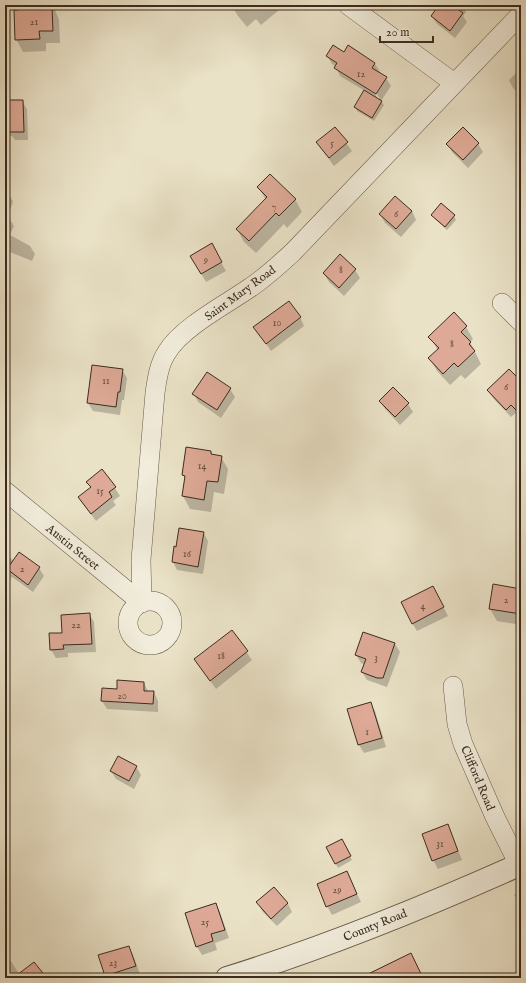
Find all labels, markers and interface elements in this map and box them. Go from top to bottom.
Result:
house number: 21 [30,16,38,29]
scale bar [380,18,433,44]
text: 20 m [386,25,409,40]
house number: 12 [357,68,366,81]
house number: 5 [330,137,334,150]
house number: 7 [272,201,277,214]
house number: 6 [394,208,399,221]
house number: 9 [203,254,208,267]
street label: Saint Mary Road [202,262,279,324]
house number: 8 [339,264,343,277]
house number: 10 [273,317,281,330]
house number: 8 [450,338,454,351]
house number: 11 [102,375,110,388]
house number: 6 [504,381,509,394]
house number: 14 [198,460,206,473]
house number: 15 [96,485,104,498]
street label: Austin Street [42,521,103,574]
house number: 16 [183,548,192,561]
house number: 2 [20,563,25,576]
house number: 2 [504,594,509,607]
house number: 4 [421,600,426,613]
house number: 22 [71,619,81,632]
house number: 18 [217,650,225,663]
house number: 3 [374,652,378,665]
house number: 20 [117,690,127,703]
house number: 1 [365,726,369,739]
street label: Clifford Road [457,743,498,814]
house number: 31 [436,838,444,851]
house number: 29 [332,884,342,897]
street label: County Road [341,906,410,945]
house number: 25 [201,916,210,929]
house number: 23 [109,957,117,970]

